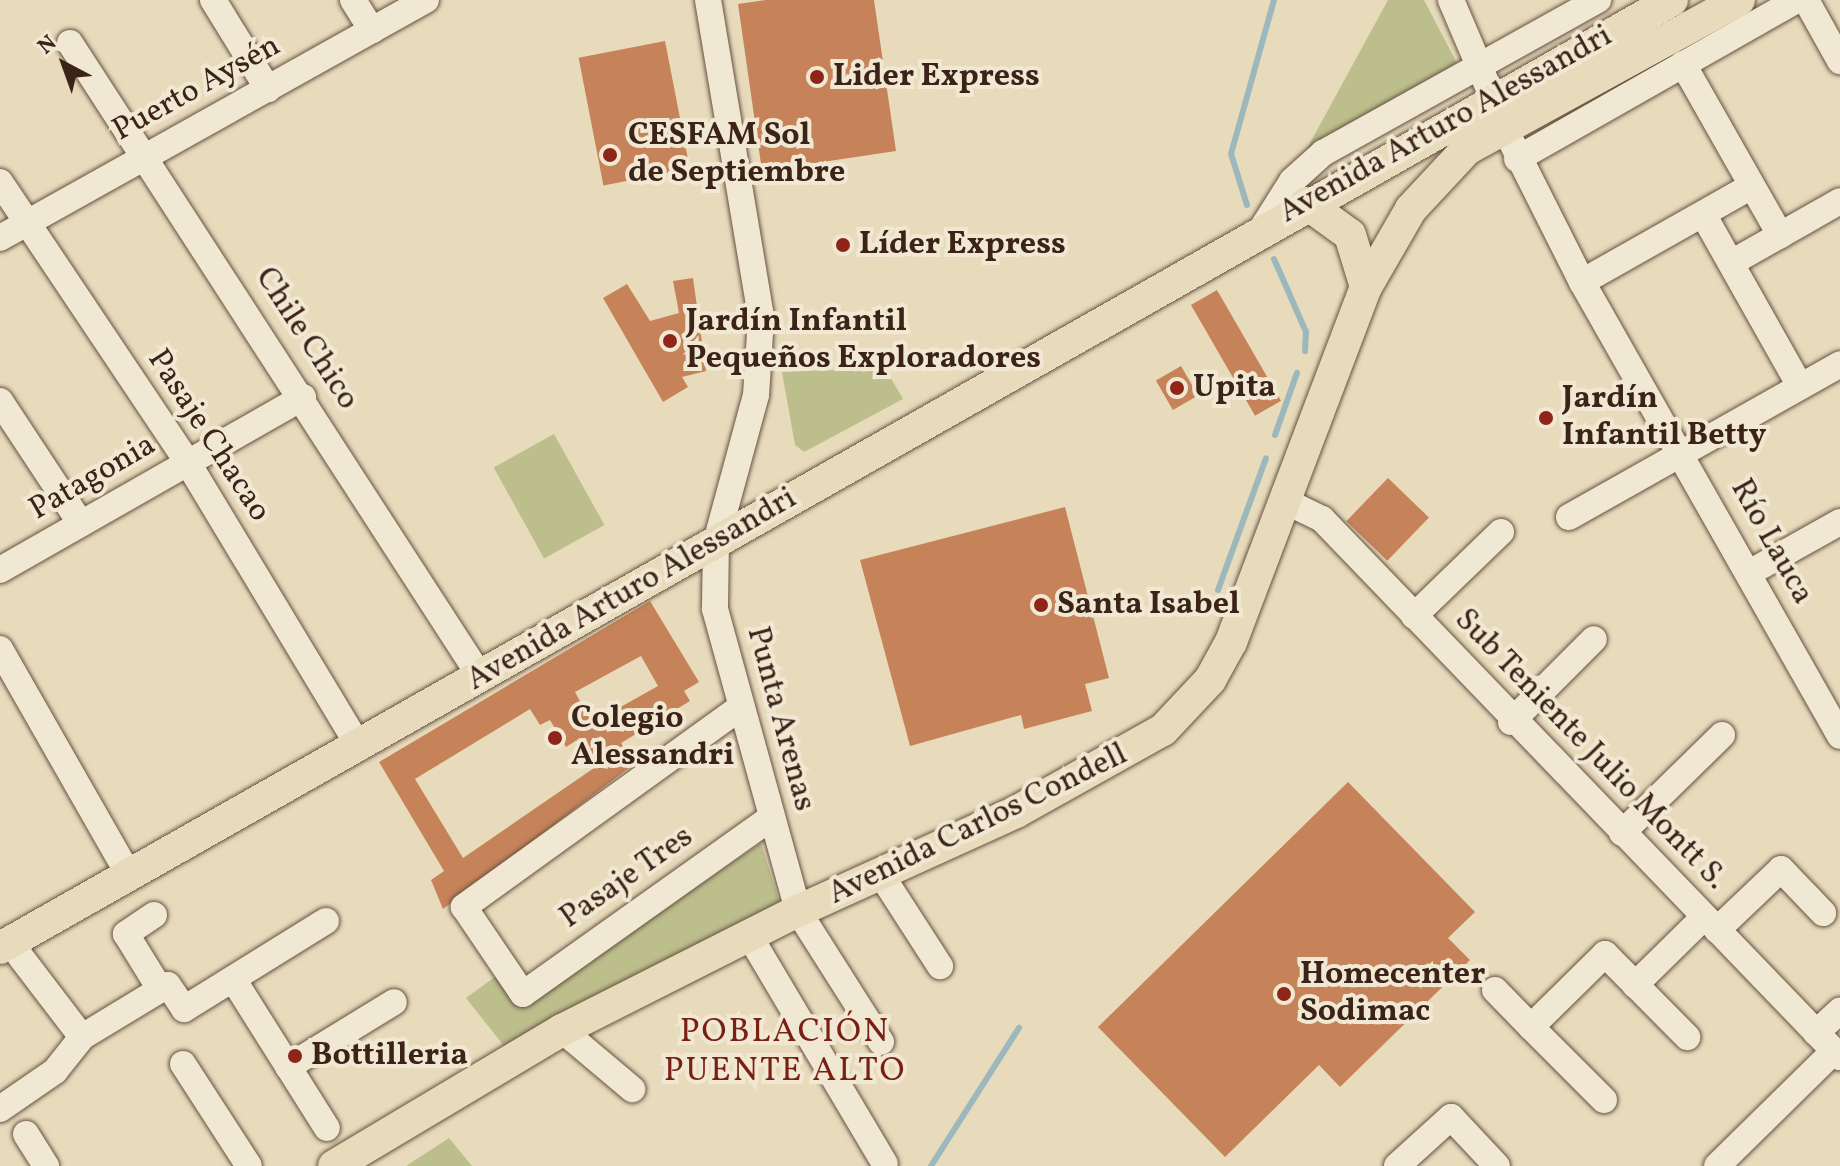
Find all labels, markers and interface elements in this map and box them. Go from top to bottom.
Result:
street label: Avenida Arturo Alessandri [1273,17,1619,233]
north arrow [24,24,104,104]
street label: Puerto Aysén [107,27,287,151]
text: N [32,29,64,62]
place label: Lider Express [833,58,1040,96]
marker: Lider Express [808,68,826,86]
place label: CESFAM Sol de Septiembre [628,118,845,193]
marker: CESFAM Sol de Septiembre [599,144,621,166]
place label: Líder Express [859,226,1066,264]
marker: Líder Express [834,236,852,254]
street label: Chile Chico [246,261,366,417]
place label: Jardín Infantil Pequeños Exploradores [686,304,1041,379]
marker: Jardín Infantil Pequeños Exploradores [661,332,679,350]
street label: Pasaje Chacao [138,343,278,529]
place label: Upita [1193,369,1276,407]
marker: Upita [1168,379,1186,397]
place label: Jardín Infantil Betty [1562,381,1766,456]
marker: Jardín Infantil Betty [1537,409,1555,427]
street label: Patagonia [23,427,163,529]
street label: Río Lauca [1721,473,1821,611]
street label: Avenida Arturo Alessandri [460,480,804,700]
place label: Santa Isabel [1057,586,1240,624]
marker: Santa Isabel [1032,596,1050,614]
street label: Sub Teniente Julio Montt S. [1445,601,1735,899]
street label: Punta Arenas [737,623,823,815]
place label: Colegio Alessandri [571,701,735,776]
marker: Colegio Alessandri [546,729,564,747]
street label: Avenida Carlos Condell [822,736,1134,914]
street label: Pasaje Tres [553,818,701,938]
place label: Homecenter Sodimac [1300,957,1485,1032]
marker: Homecenter Sodimac [1275,985,1293,1003]
district label: POBLACIÓN PUENTE ALTO [664,1012,906,1092]
place label: Bottilleria [311,1037,468,1075]
marker: Bottilleria [286,1047,304,1065]

